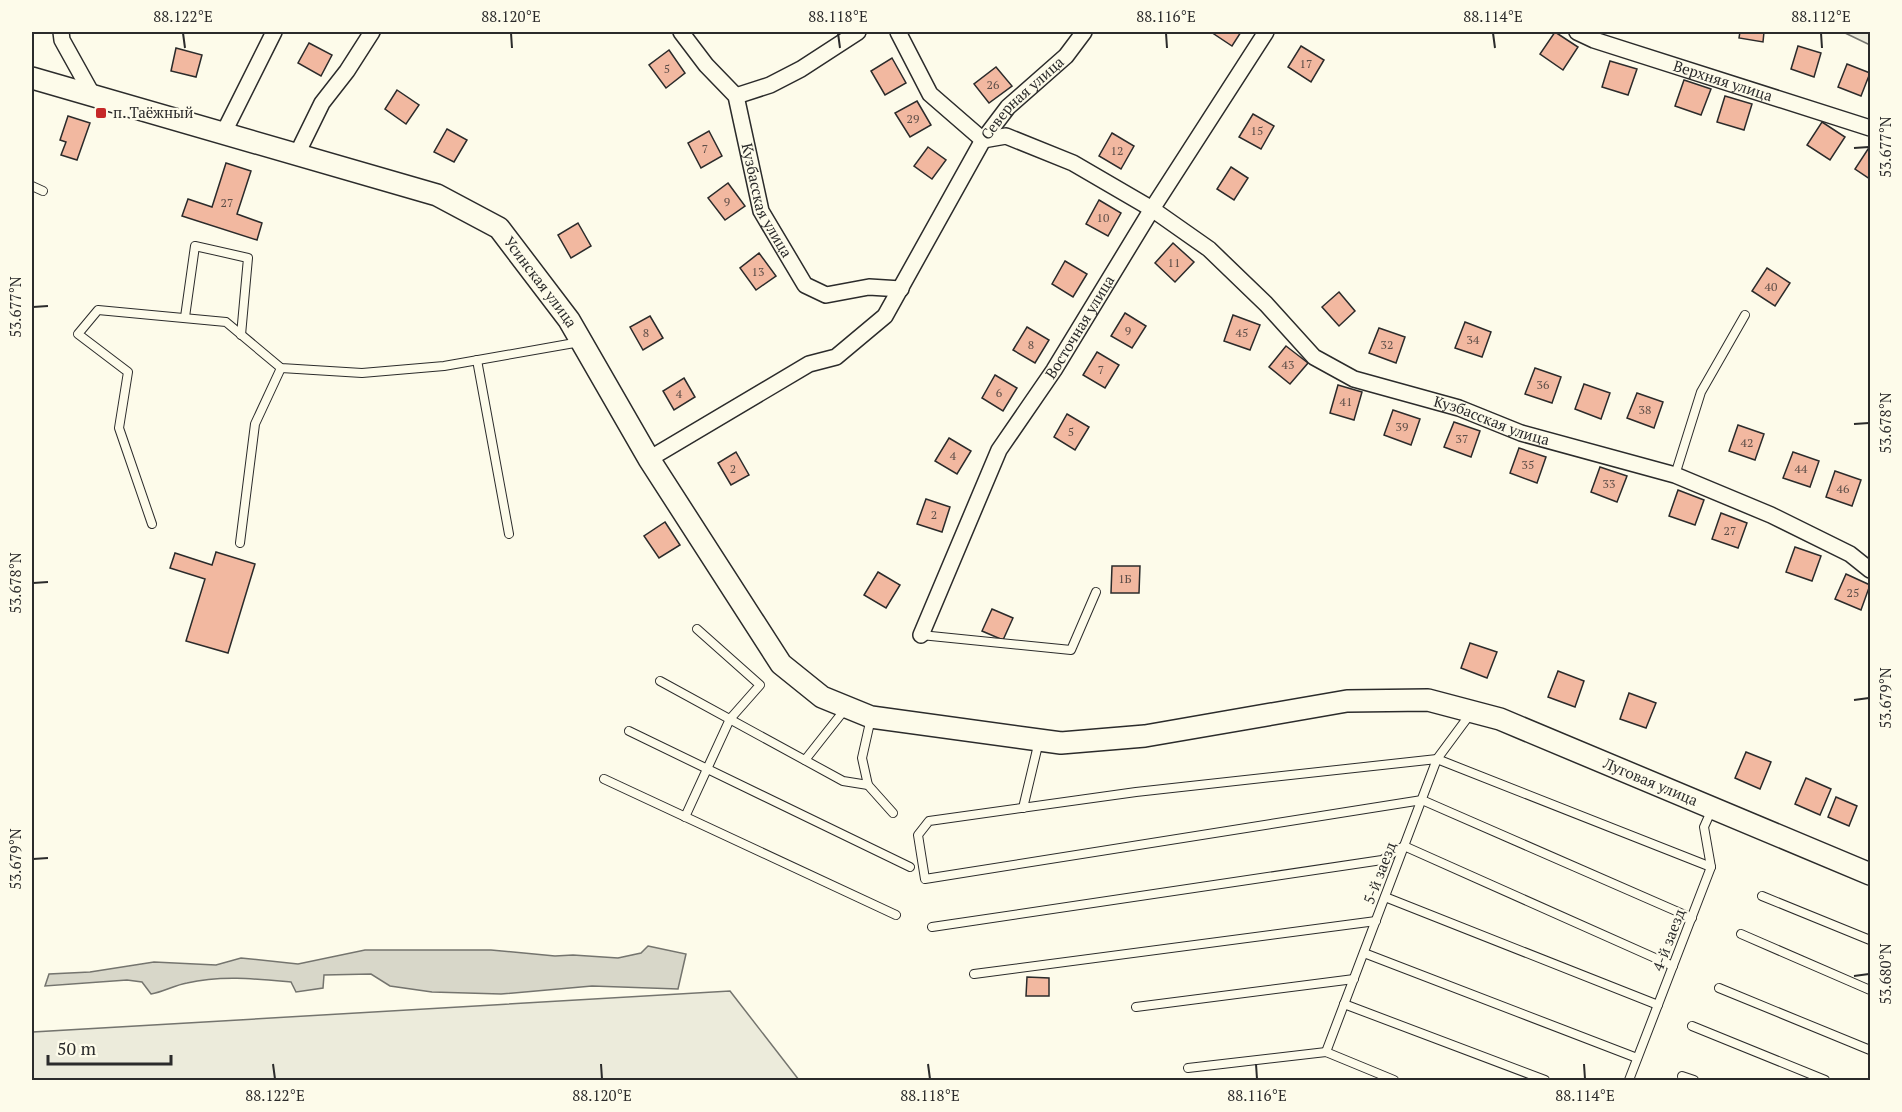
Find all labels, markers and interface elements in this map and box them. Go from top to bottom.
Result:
text: 88.122°E [153,6,213,26]
text: 88.120°E [481,6,541,26]
text: 88.118°E [808,6,868,26]
text: 88.116°E [1136,6,1196,26]
text: 88.114°E [1463,6,1523,26]
text: 88.112°E [1791,6,1851,26]
street label: Северная улица [976,51,1068,144]
street label: Верхняя улица [1671,55,1776,105]
house number: 17 [1300,56,1312,71]
house number: 5 [664,61,670,76]
house number: 26 [987,77,1000,92]
place label: п. Таёжный [113,102,193,122]
marker: п. Таёжный [94,106,108,120]
house number: 29 [907,111,919,126]
text: 53.677°N [1875,116,1895,178]
house number: 15 [1251,123,1263,138]
house number: 7 [702,141,708,156]
street label: Кузбасская улица [738,141,798,261]
house number: 12 [1111,143,1123,158]
house number: 9 [724,194,730,209]
house number: 27 [221,195,233,210]
house number: 10 [1097,210,1109,225]
street label: Усинская улица [500,232,582,331]
house number: 11 [1168,255,1180,270]
house number: 13 [752,264,764,279]
street label: Восточная улица [1040,271,1119,382]
text: 53.677°N [5,276,25,338]
house number: 40 [1765,279,1777,294]
house number: 9 [1125,323,1131,338]
house number: 8 [643,325,649,340]
house number: 45 [1236,325,1248,340]
house number: 34 [1467,332,1480,347]
house number: 8 [1028,337,1034,352]
house number: 32 [1381,337,1393,352]
house number: 43 [1282,357,1294,372]
house number: 7 [1098,362,1104,377]
house number: 36 [1537,377,1550,392]
house number: 6 [996,385,1003,400]
house number: 4 [676,386,683,401]
street label: Кузбасская улица [1432,391,1552,449]
text: 53.678°N [1875,392,1895,454]
house number: 41 [1340,394,1352,409]
house number: 38 [1639,402,1651,417]
house number: 39 [1396,419,1408,434]
house number: 5 [1068,424,1074,439]
house number: 37 [1456,431,1468,446]
house number: 42 [1741,435,1753,450]
house number: 4 [950,448,957,463]
house number: 35 [1522,457,1534,472]
house number: 2 [730,461,736,476]
house number: 44 [1795,461,1808,476]
house number: 33 [1603,476,1615,491]
house number: 46 [1837,481,1850,496]
house number: 2 [931,507,937,522]
house number: 27 [1724,523,1736,538]
text: 53.678°N [5,552,25,614]
house number: 1Б [1118,571,1132,586]
house number: 25 [1847,585,1859,600]
text: 53.679°N [1875,667,1895,729]
street label: Луговая улица [1600,752,1702,810]
text: 53.679°N [5,828,25,890]
street label: 5-й заезд [1358,838,1400,907]
street label: 4-й заезд [1647,905,1689,974]
text: 53.680°N [1875,943,1895,1005]
scale bar [48,1028,171,1066]
text: 50 m [57,1036,97,1060]
text: 88.122°E [245,1085,305,1105]
text: 88.120°E [572,1085,632,1105]
text: 88.118°E [900,1085,960,1105]
text: 88.116°E [1227,1085,1287,1105]
text: 88.114°E [1555,1085,1615,1105]

